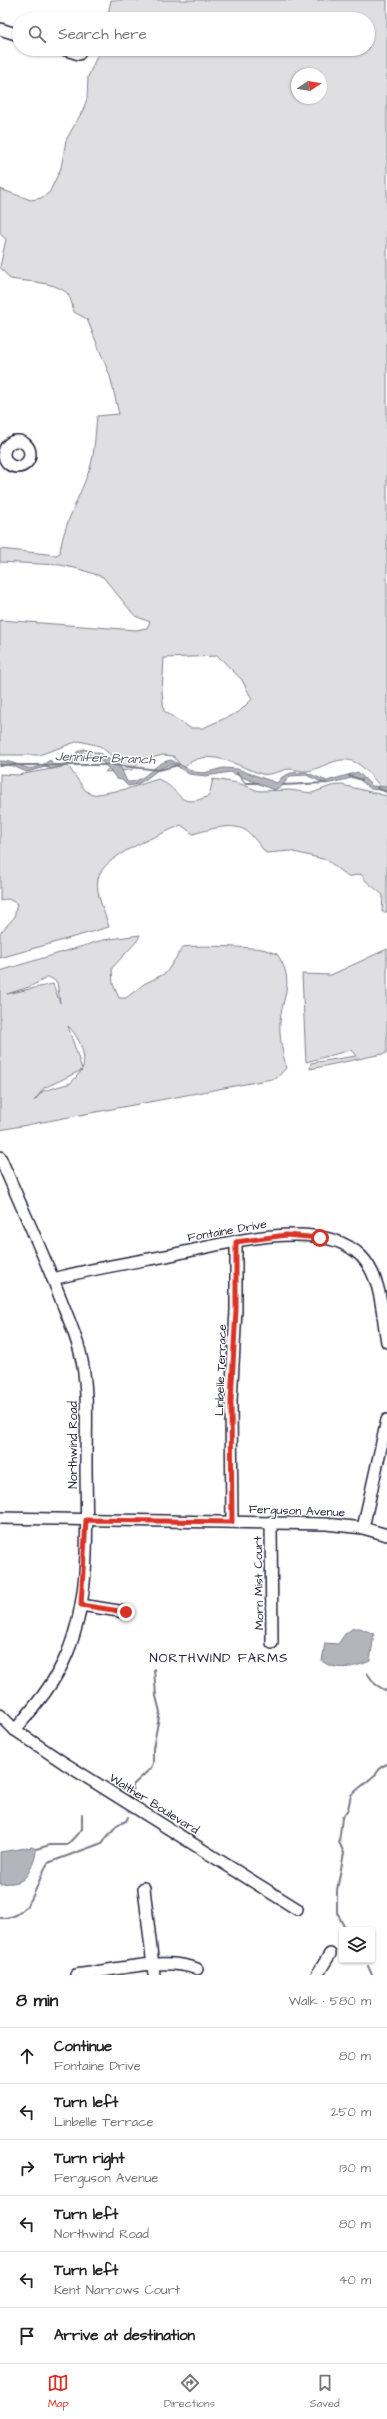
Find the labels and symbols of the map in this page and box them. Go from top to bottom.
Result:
north arrow [291,68,327,104]
water label: Jennifer Branch [55,747,156,769]
street label: Fontaine Drive [186,1216,268,1246]
route start [311,1229,329,1247]
street label: Linbelle Terrace [211,1323,231,1416]
street label: Northwind Road [65,1401,82,1489]
street label: Ferguson Avenue [249,1501,346,1522]
street label: Morn Mist Court [250,1536,268,1630]
route end [117,1603,135,1621]
district label: NORTHWIND FARMS [150,1649,288,1667]
street label: Walther Boulevard [106,1770,202,1838]

